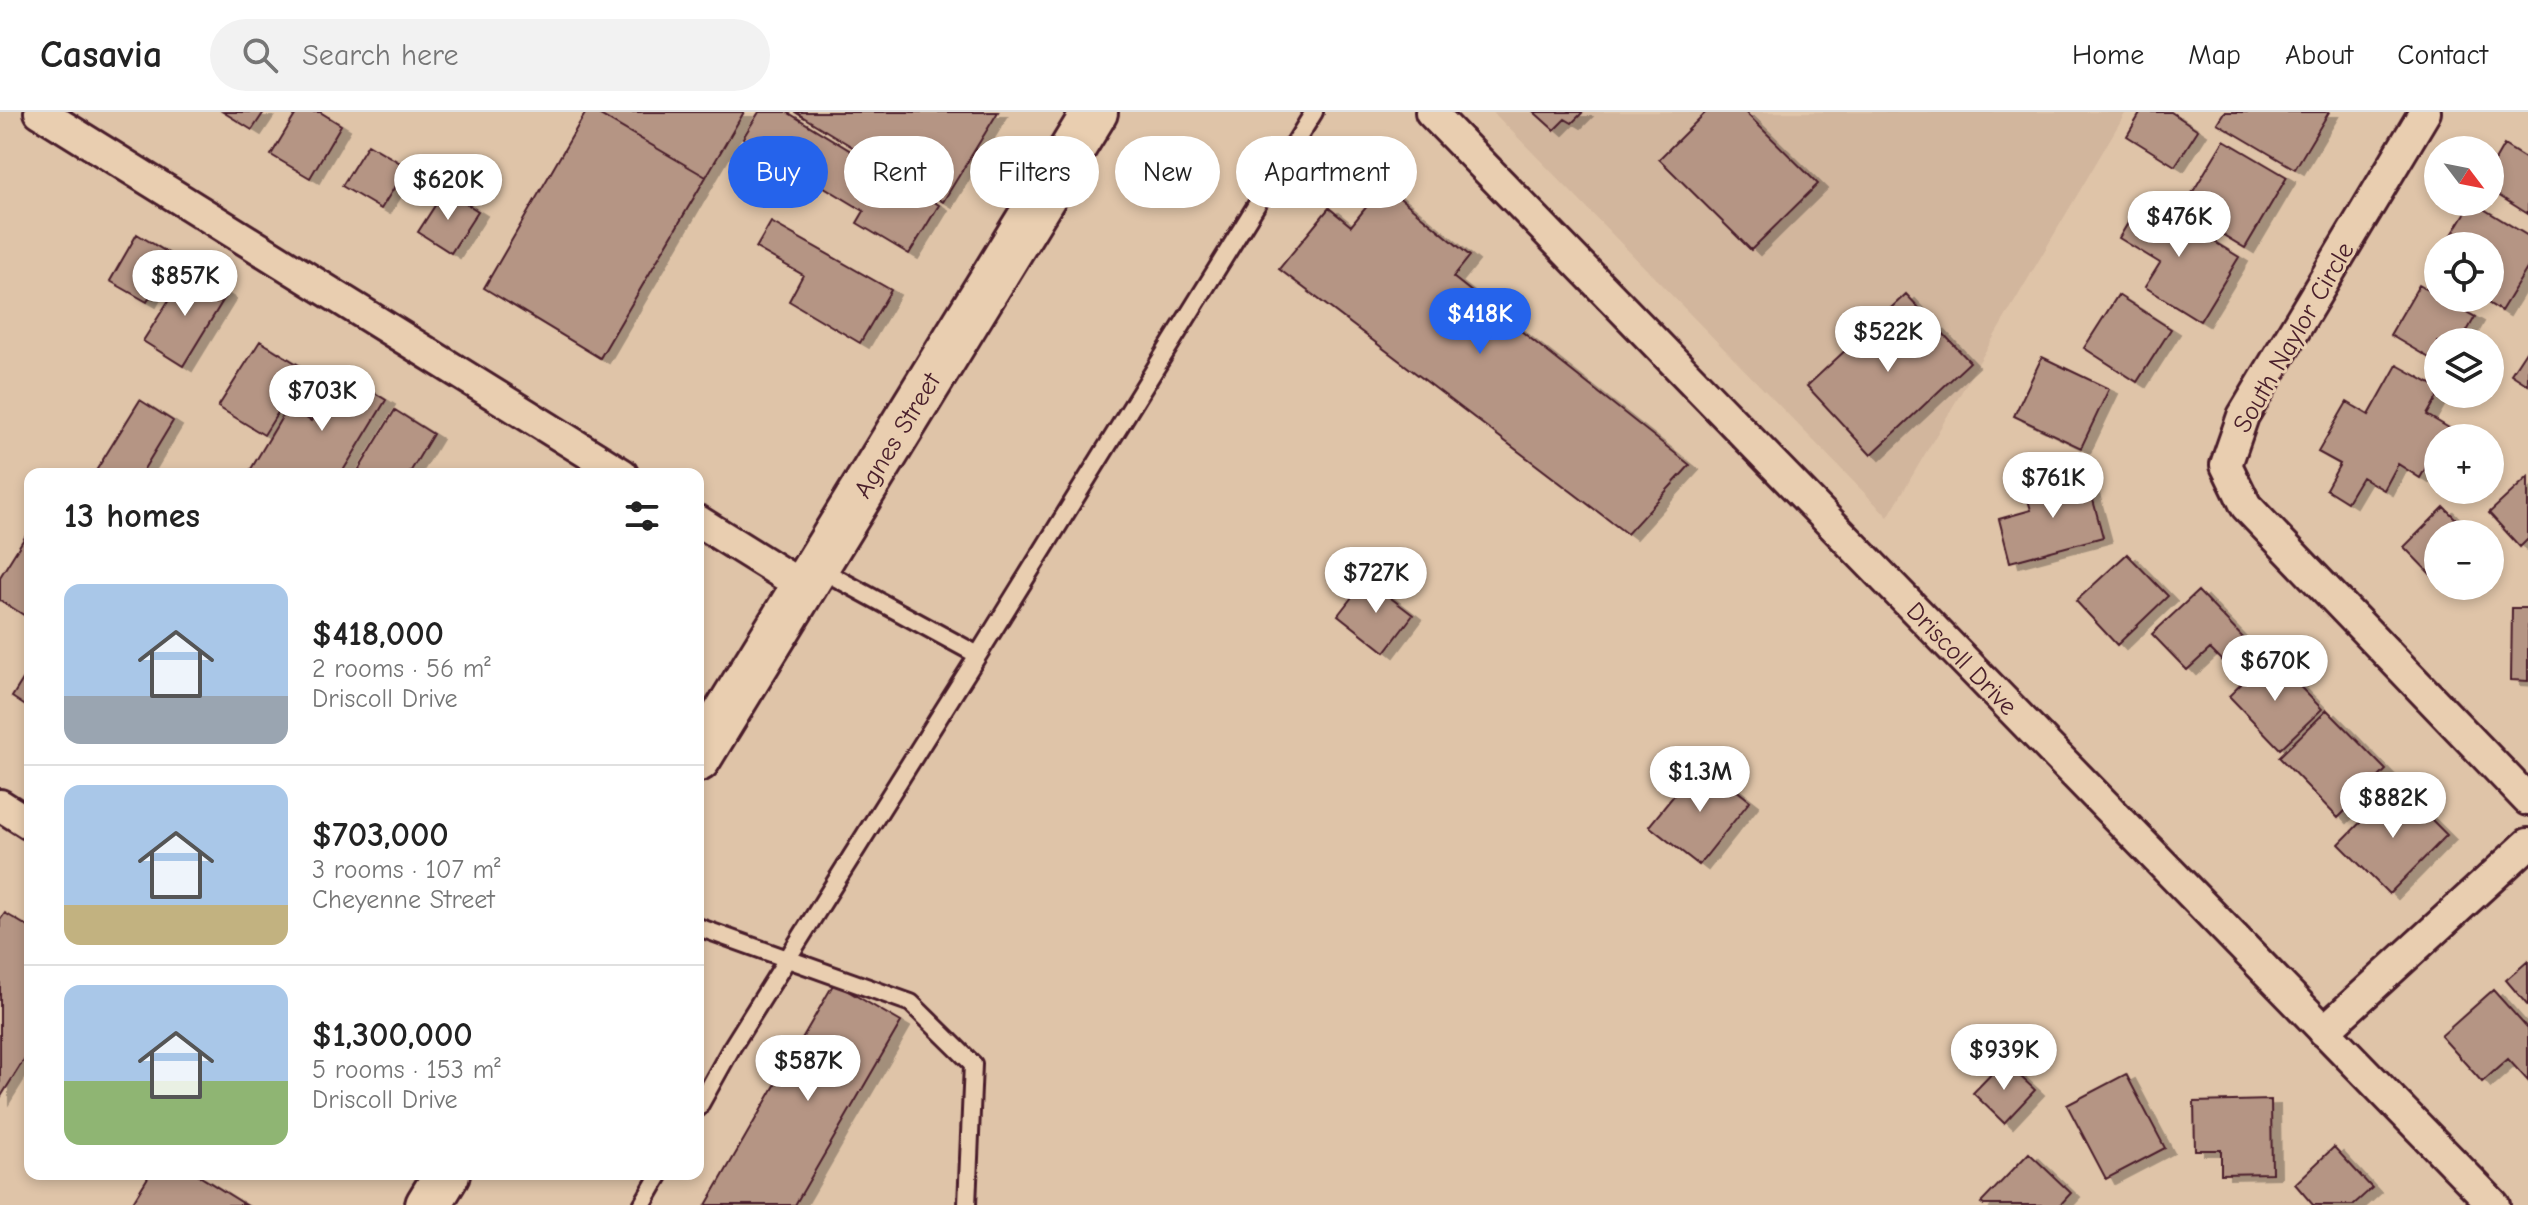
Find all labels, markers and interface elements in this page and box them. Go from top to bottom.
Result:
search box [210,19,770,91]
text: Casavia [40,33,162,77]
icon: search [238,33,282,77]
text: Search here [302,38,458,73]
text: Home [2072,39,2144,71]
text: Map [2188,39,2241,71]
text: About [2285,39,2353,71]
text: Contact [2397,39,2488,71]
chip: Buy [728,136,828,208]
chip: Rent [844,136,954,208]
chip: Filters [970,136,1099,208]
chip: New [1115,136,1220,208]
chip: Apartment [1236,136,1417,208]
north arrow [2424,136,2504,216]
map controls [2424,136,2504,600]
pin: $620K [392,154,504,222]
text: $620K [412,165,484,195]
pin: $476K [2123,191,2235,259]
text: $476K [2146,202,2212,232]
button: locate [2424,232,2504,312]
street label: South Naylor Circle [2227,237,2361,438]
pin: $857K [129,250,241,318]
text: $857K [150,261,220,291]
pin: $418K [1424,288,1536,356]
text: $418K [1447,299,1513,329]
pin: $522K [1832,306,1944,374]
text: $522K [1853,317,1923,347]
button: layers [2424,328,2504,408]
pin: $703K [266,365,378,433]
street label: Agnes Street [848,366,948,504]
text: $703K [287,376,357,406]
button: + [2424,424,2504,504]
pin: $761K [1997,452,2109,520]
text: $761K [2021,463,2085,493]
icon: filters [620,494,664,538]
text: 13 homes [64,496,200,536]
button: − [2424,520,2504,600]
pin: $727K [1320,547,1432,615]
text: $727K [1343,558,1409,588]
street label: Driscoll Drive [1900,596,2023,722]
text: $418,000 [312,614,444,654]
icon: home [128,616,224,712]
pin: $670K [2219,635,2331,703]
text: $670K [2240,646,2310,676]
text: 2 rooms · 56 m² [312,654,491,684]
text: Driscoll Drive [312,684,458,714]
pin: $1.3M [1644,746,1756,814]
text: $1.3M [1668,757,1732,787]
pin: $882K [2337,772,2449,840]
text: $882K [2358,783,2428,813]
text: $703,000 [312,815,449,855]
icon: home [128,817,224,913]
text: 3 rooms · 107 m² [312,855,501,885]
text: Cheyenne Street [312,885,495,915]
text: $1,300,000 [312,1015,473,1055]
icon: home [128,1017,224,1113]
pin: $939K [1948,1024,2060,1092]
pin: $587K [752,1035,864,1103]
text: $939K [1969,1035,2039,1065]
text: $587K [773,1046,843,1076]
text: 5 rooms · 153 m² [312,1055,501,1085]
text: Driscoll Drive [312,1085,458,1115]

